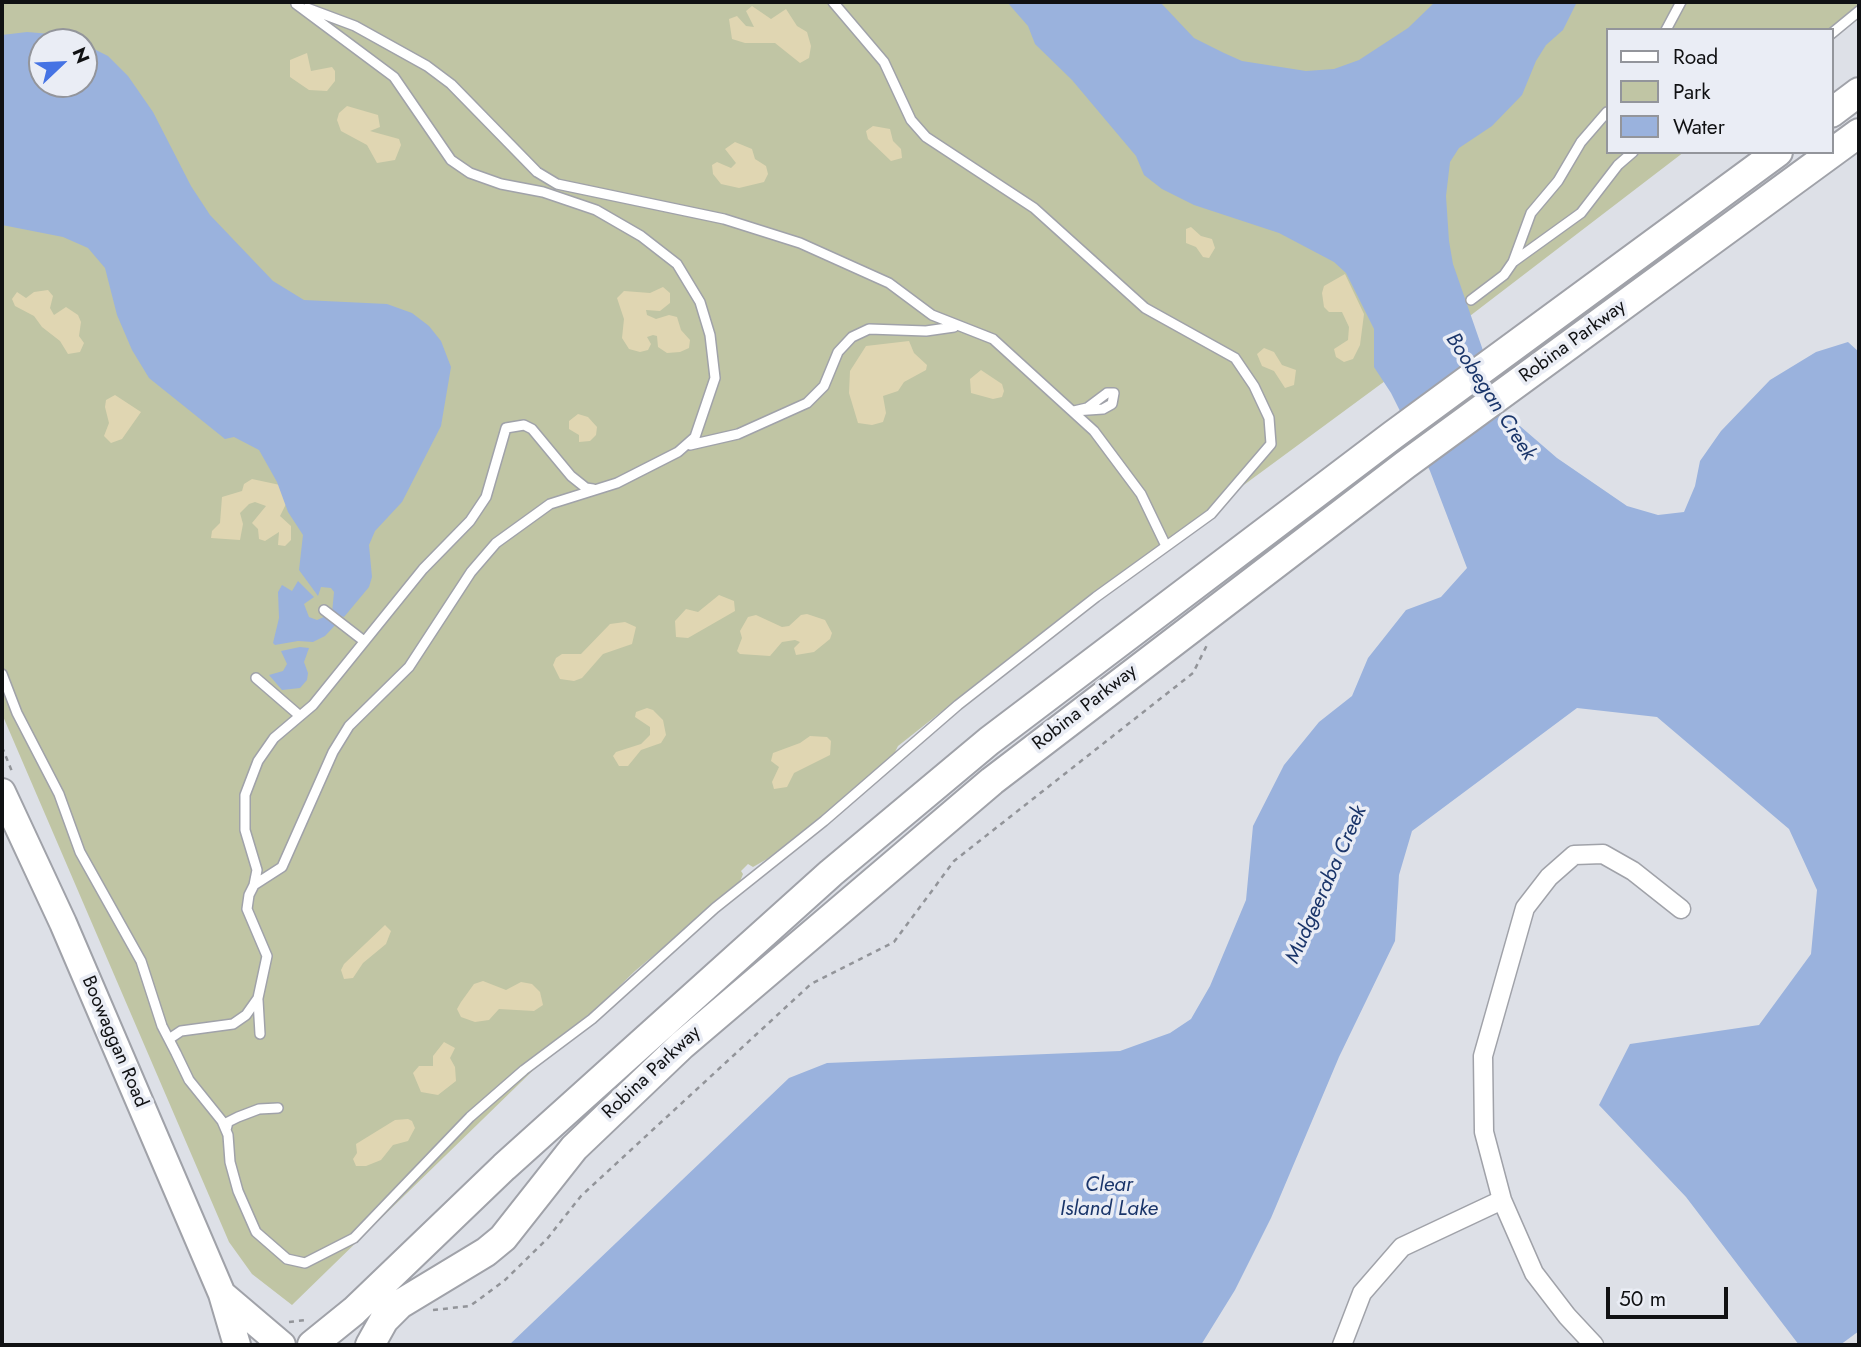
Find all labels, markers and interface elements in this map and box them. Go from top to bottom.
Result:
north arrow [28,28,98,98]
legend [1605,28,1833,154]
text: Road [1673,42,1718,72]
text: N [66,43,96,68]
text: Park [1673,77,1710,107]
text: Water [1673,112,1725,142]
street label: Robina Parkway [1515,296,1631,388]
water label: Boobegan Creek [1440,329,1540,465]
street label: Robina Parkway [1028,660,1142,756]
water label: Mudgeeraba Creek [1281,802,1373,968]
street label: Boowaggan Road [76,973,152,1111]
street label: Robina Parkway [598,1022,706,1124]
water label: Clear Island Lake [1060,1173,1158,1223]
scale bar [1609,1274,1731,1318]
text: 50 m [1619,1284,1666,1314]

